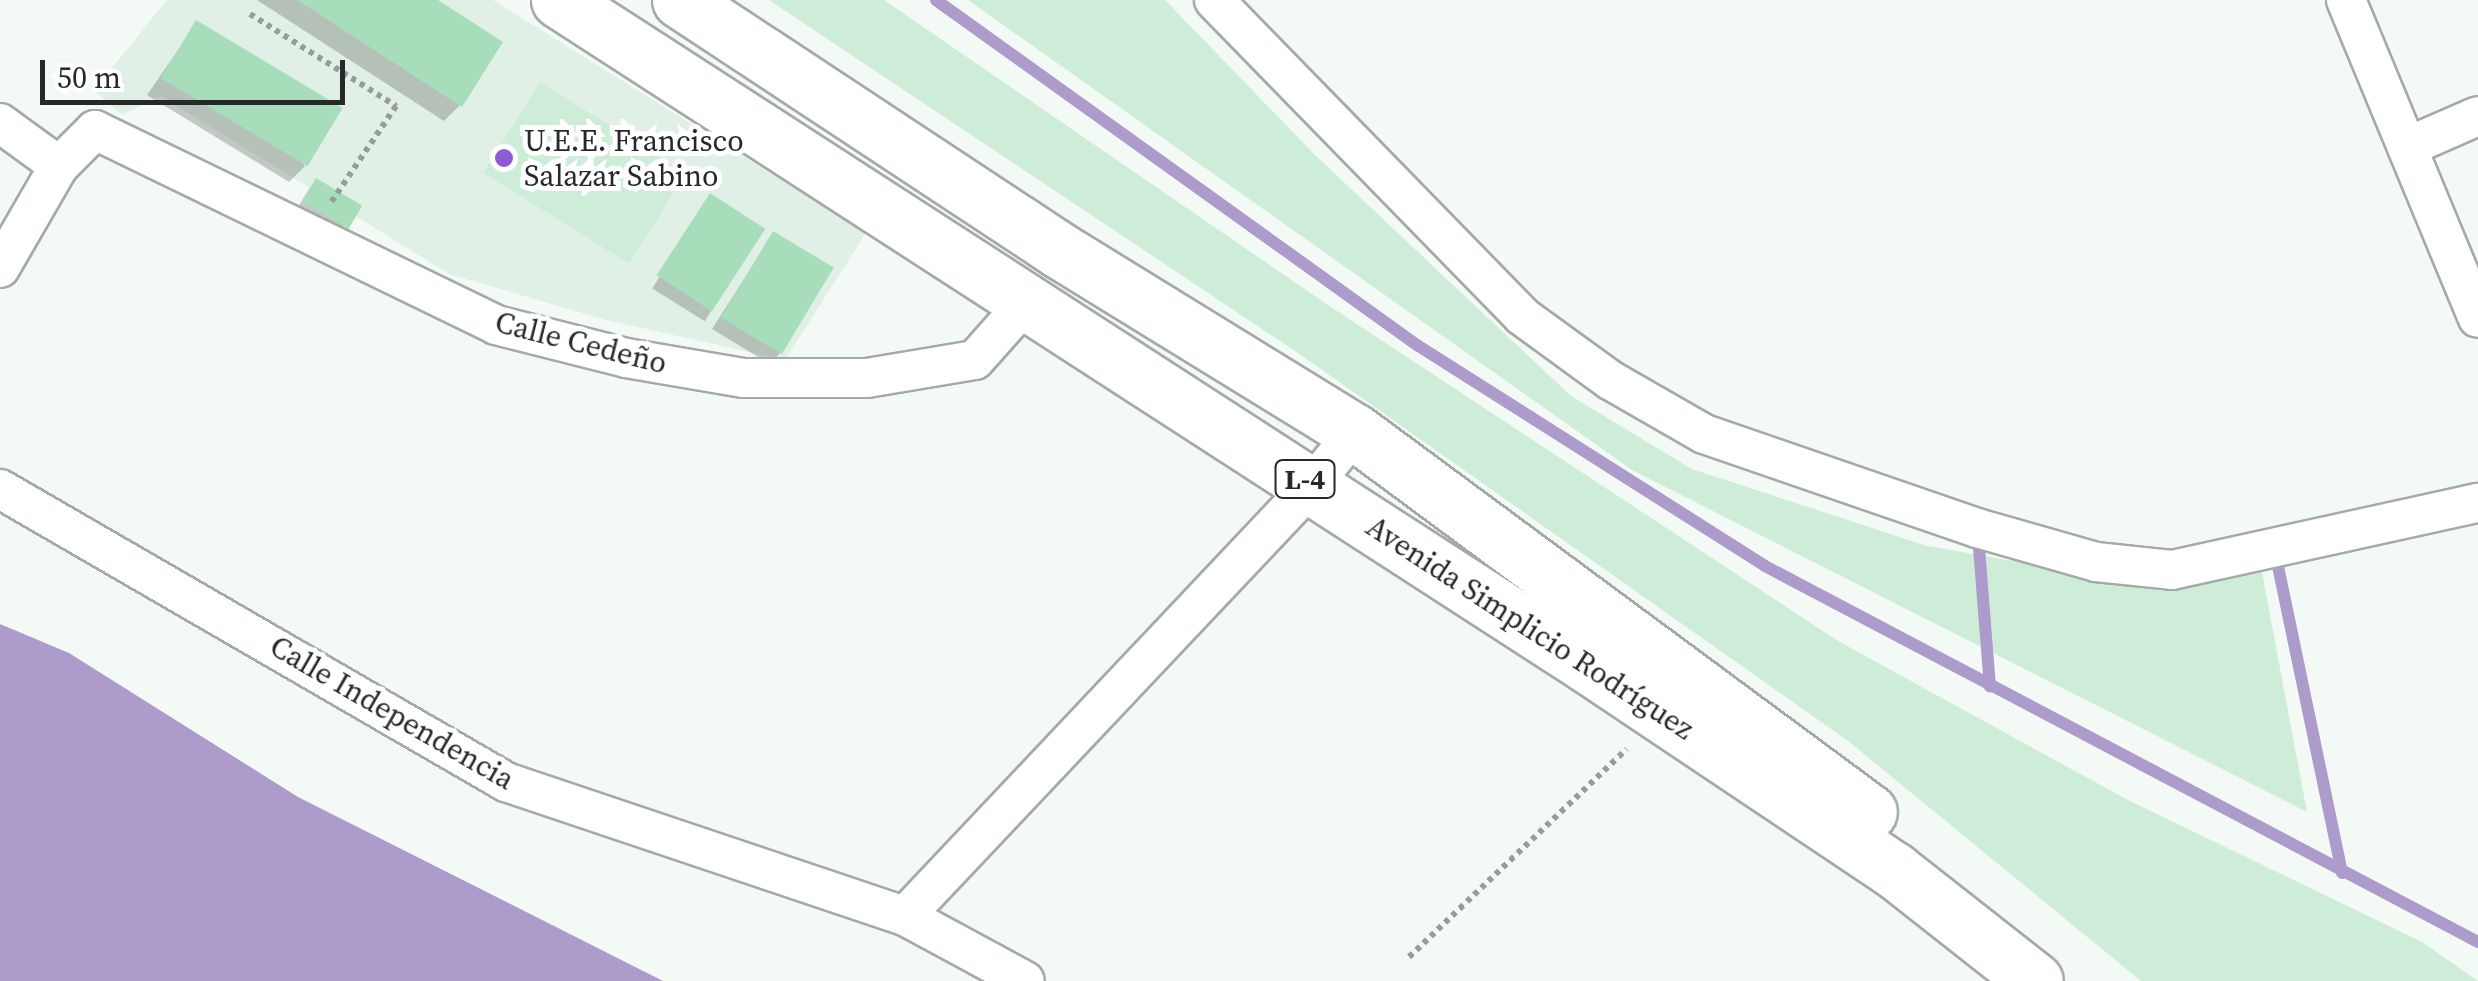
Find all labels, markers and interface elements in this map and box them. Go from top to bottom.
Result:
scale bar [45,40,350,102]
text: 50 m [57,57,121,98]
place label: U.E.E. Francisco Salazar Sabino [524,123,744,194]
marker: U.E.E. Francisco Salazar Sabino [493,147,515,169]
street label: Calle Cedeño [491,304,671,382]
road number: L-4 [1272,456,1338,502]
street label: Avenida Simplicio Rodríguez [1360,509,1700,747]
street label: Calle Independencia [263,628,521,798]

